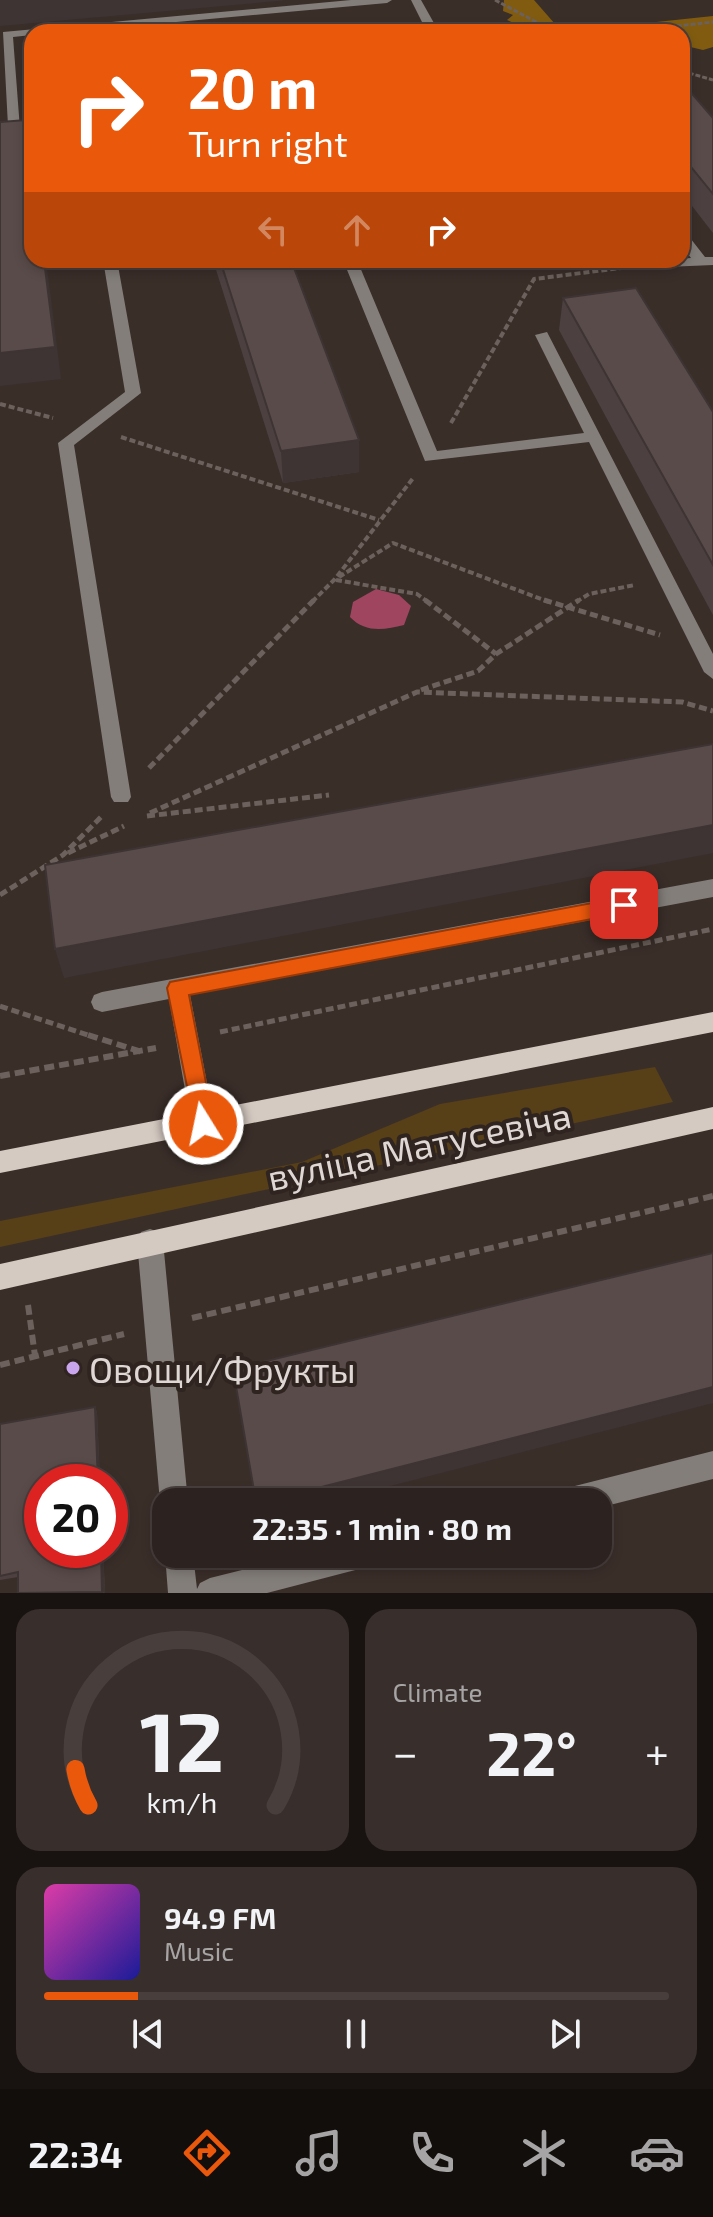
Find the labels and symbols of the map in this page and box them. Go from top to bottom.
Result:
pin [590,871,658,939]
position arrow [161,1082,245,1166]
street label: вуліца Матусевіча [263,1092,575,1199]
place label: Овощи/Фрукты [89,1347,356,1391]
marker: Овощи/Фрукты [64,1359,82,1377]
speed limit sign: 20 [24,1464,128,1568]

